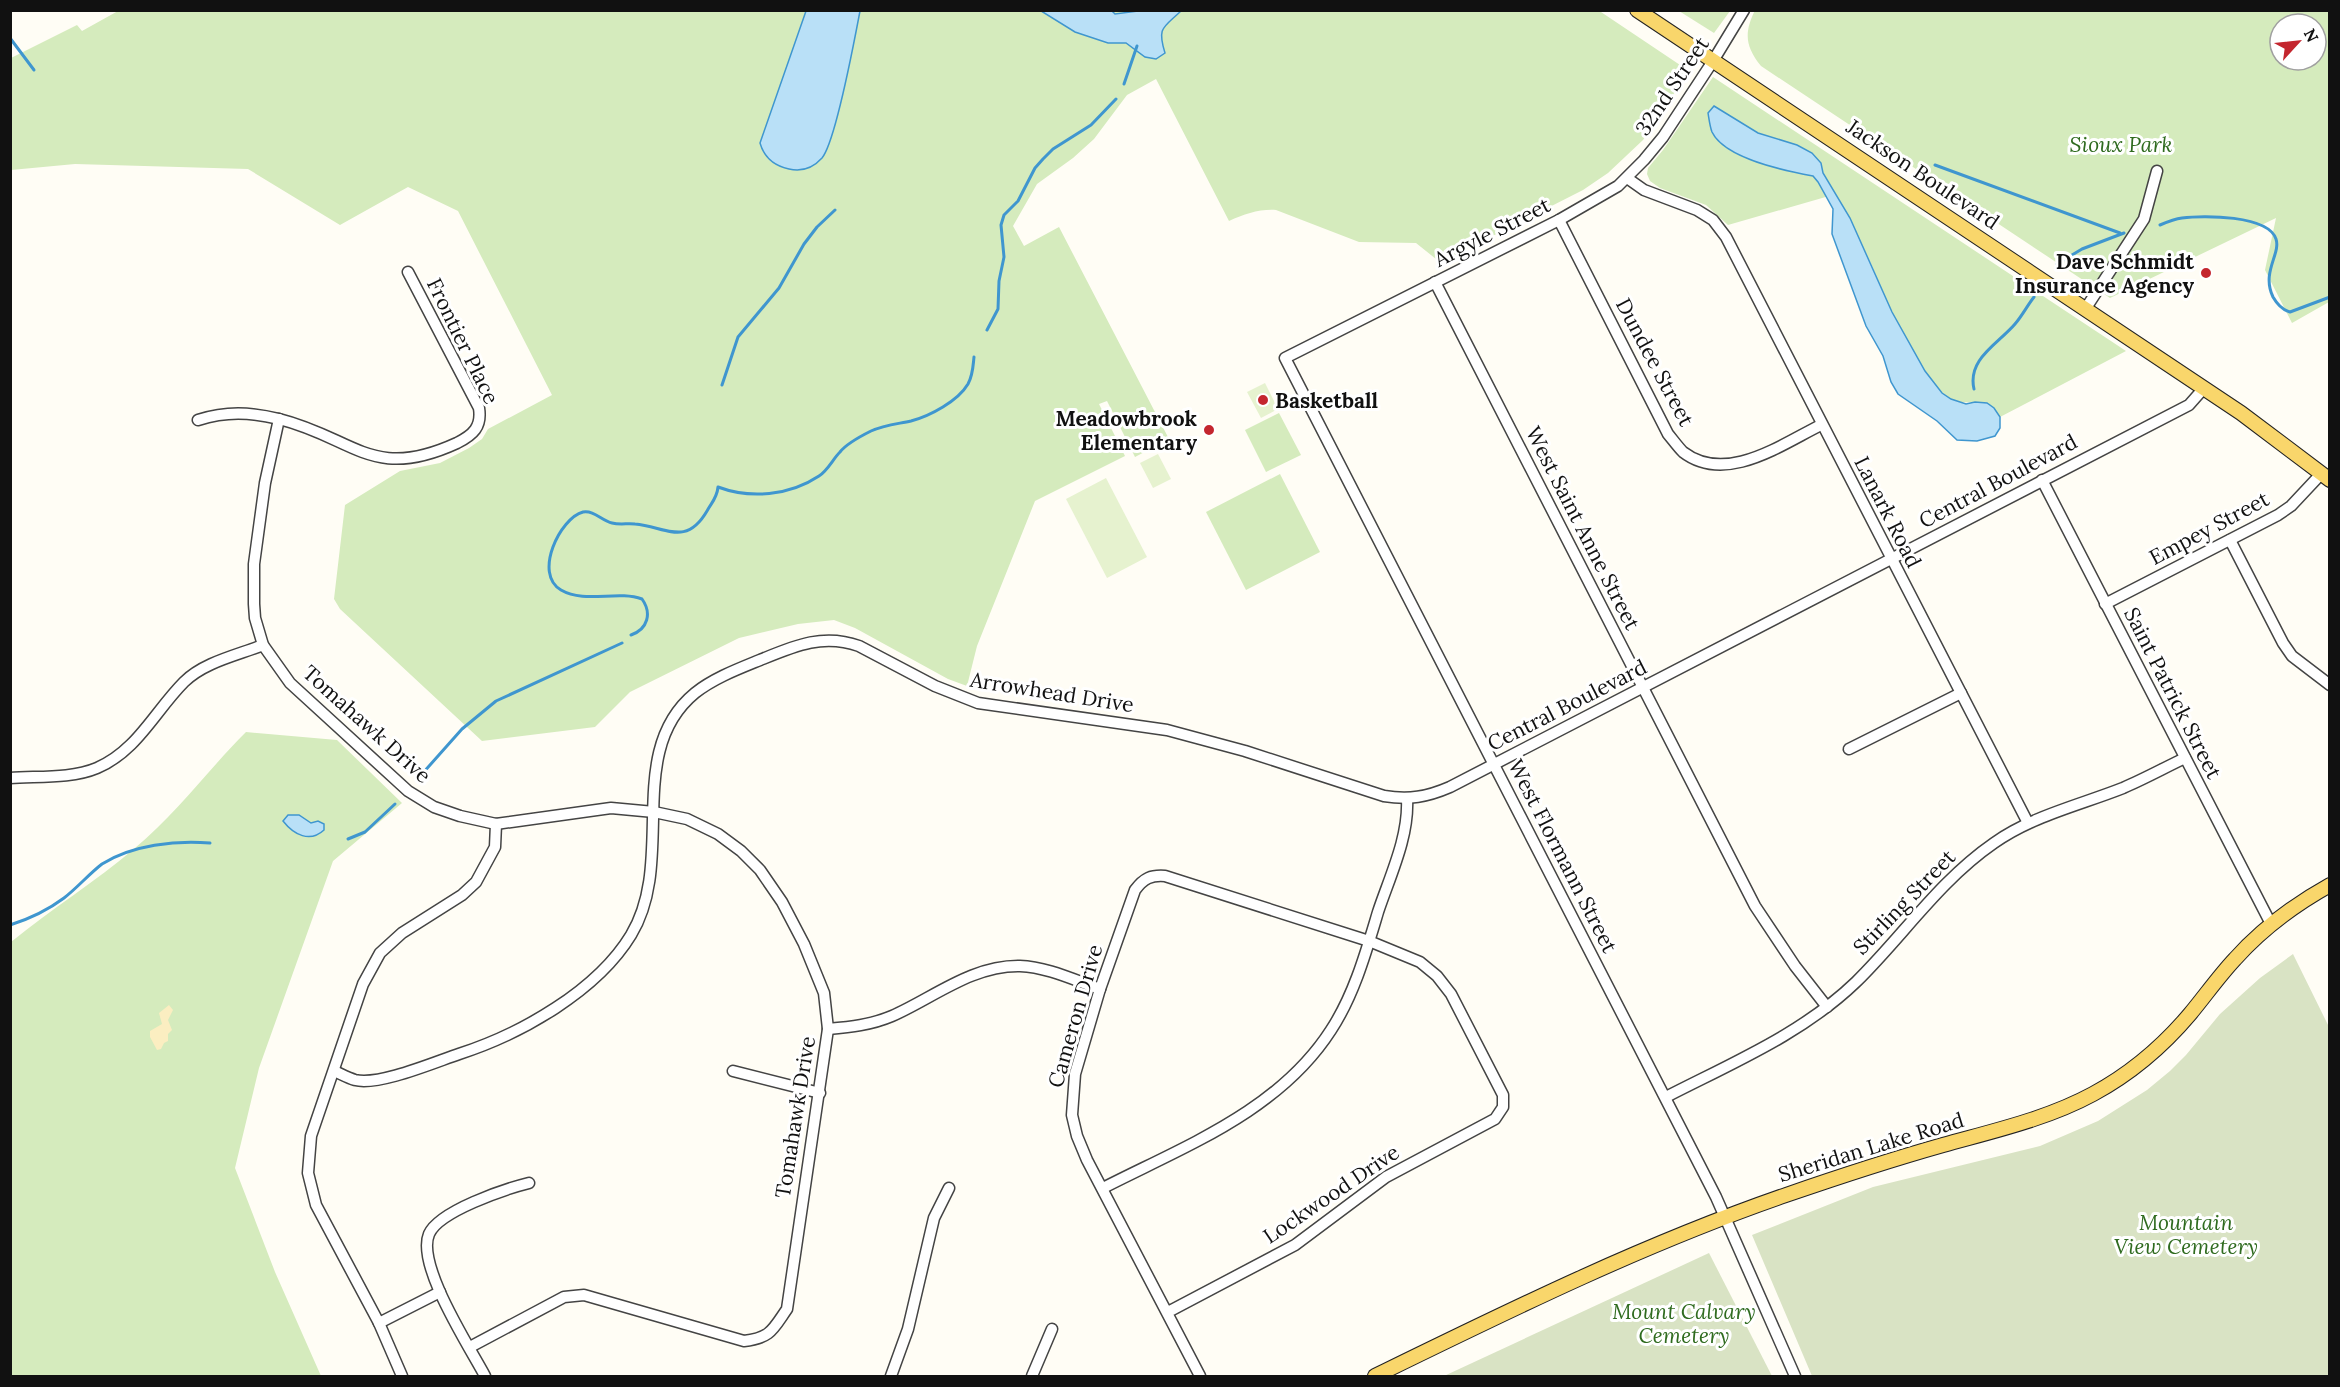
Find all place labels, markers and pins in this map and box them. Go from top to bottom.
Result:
place label: Dave Schmidt Insurance Agency [2015,248,2194,299]
marker: Dave Schmidt Insurance Agency [2199,266,2213,280]
place label: Basketball [1275,387,1379,414]
marker: Basketball [1256,393,1270,407]
place label: Meadowbrook Elementary [1056,405,1198,456]
marker: Meadowbrook Elementary [1202,423,1216,437]

